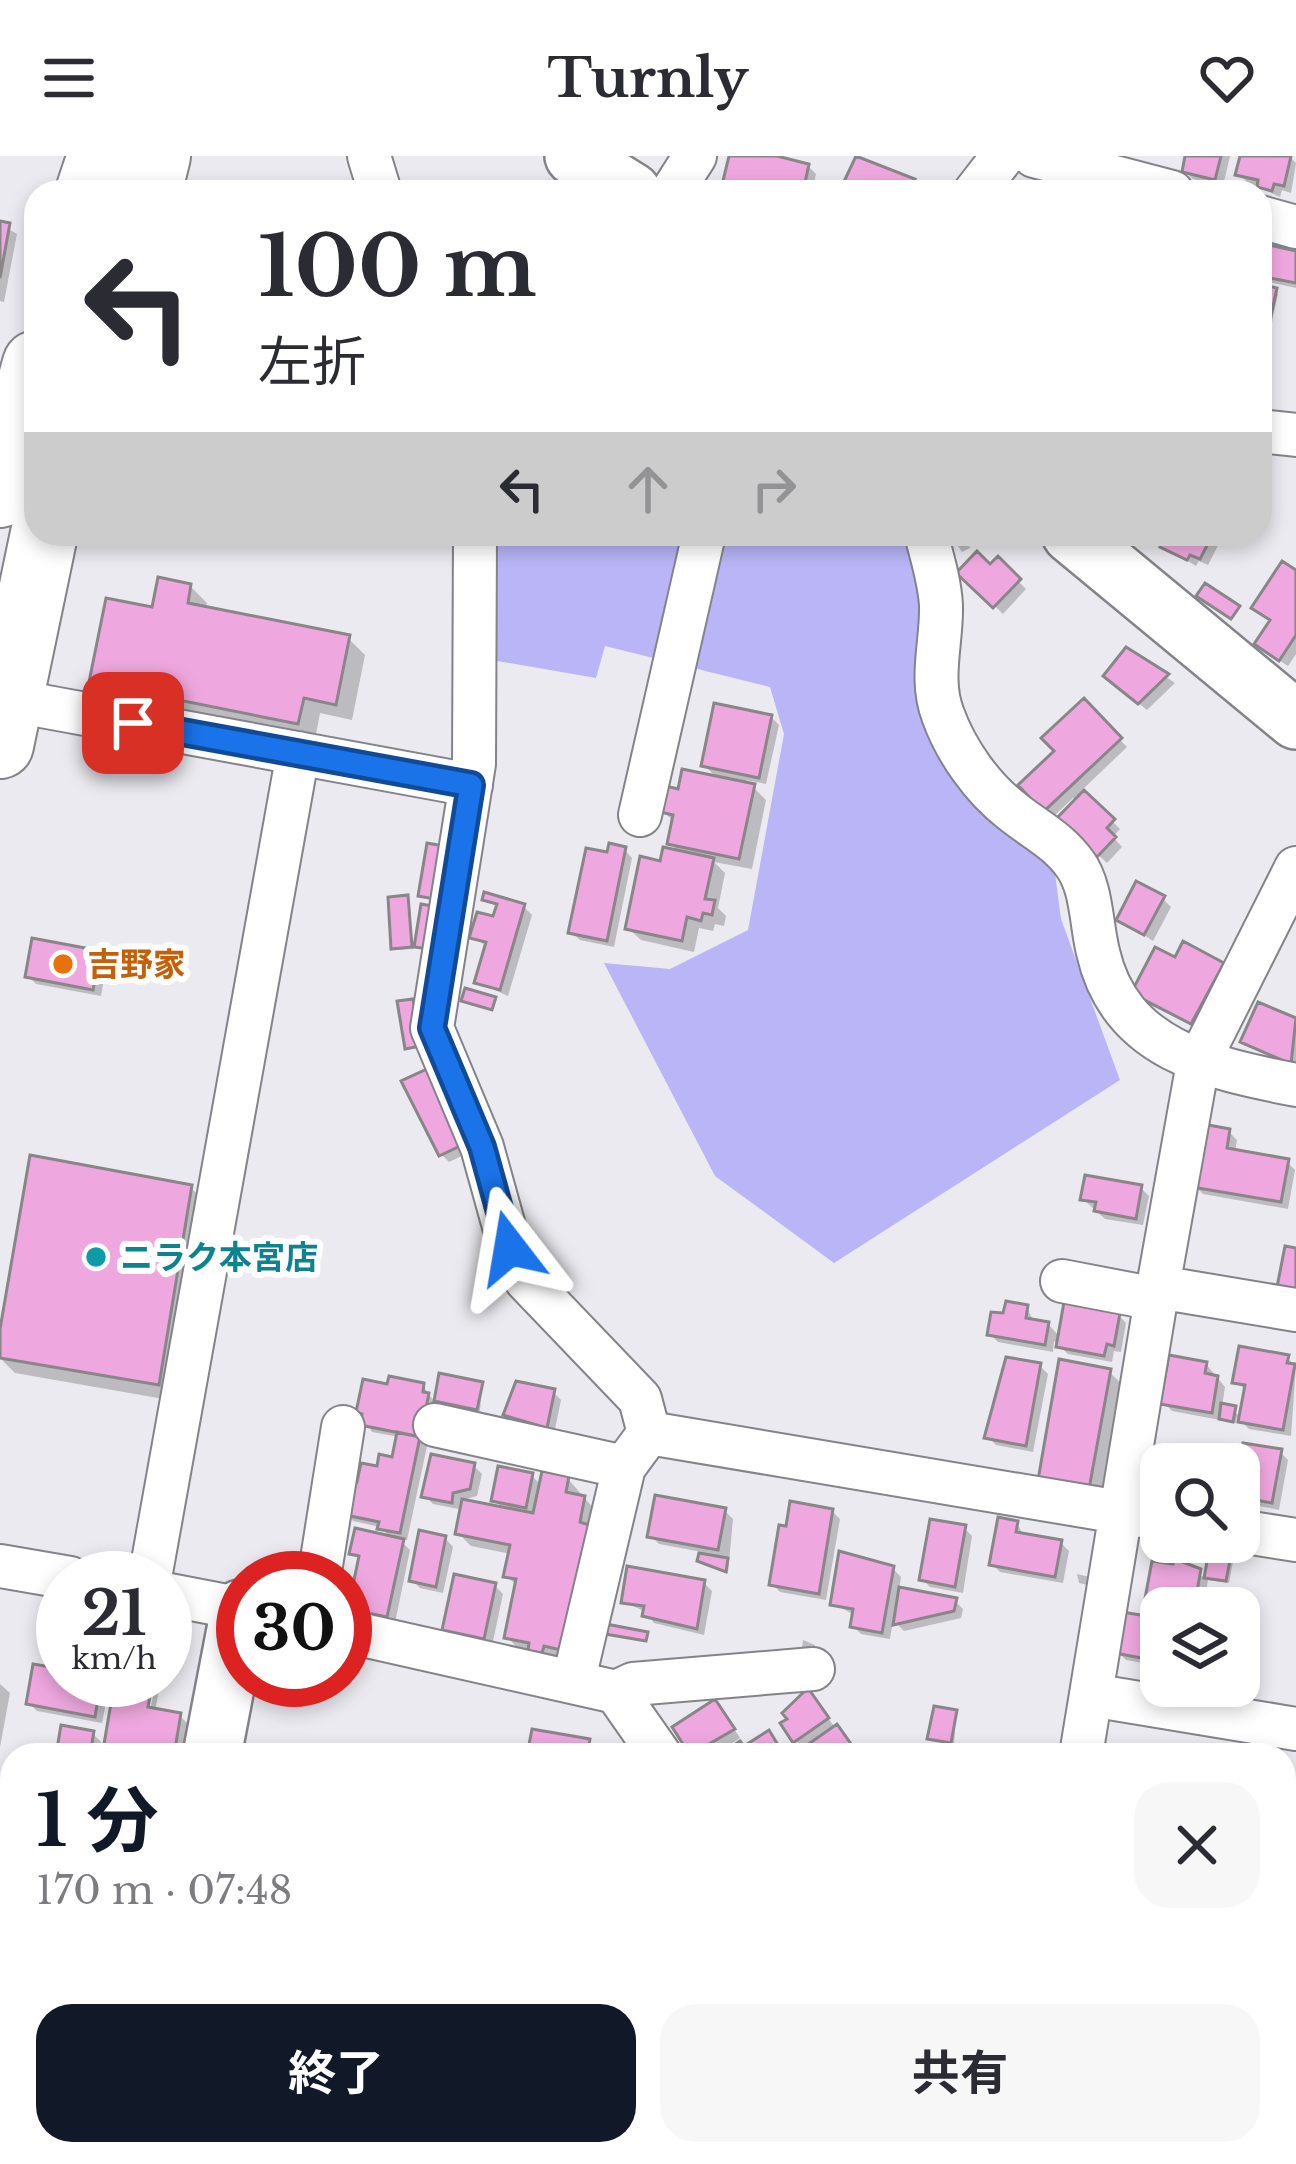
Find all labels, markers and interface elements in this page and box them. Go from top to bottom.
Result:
icon: menu [36,45,102,111]
text: Turnly [548,45,748,112]
icon: heart [1194,45,1260,111]
text: 100 m [258,215,537,319]
icon: left [60,228,216,384]
text: 左折 [258,329,366,396]
icon: left [489,456,555,522]
icon: ahead [615,456,681,522]
icon: right [741,456,807,522]
pin [82,672,184,774]
icon: arrive [100,690,166,756]
place label: 吉野家 [87,944,186,985]
marker: 吉野家 [50,951,76,977]
position arrow [447,1185,573,1311]
place label: ニラク本宮店 [120,1237,318,1278]
marker: ニラク本宮店 [83,1244,109,1270]
map controls [1140,1443,1260,1707]
button: search [1140,1443,1260,1563]
speed limit sign: 30 [216,1551,372,1707]
text: 21 [81,1577,147,1651]
button: layers [1140,1587,1260,1707]
text: km/h [71,1640,157,1677]
text: 1 分 [36,1776,159,1865]
button: close [1134,1782,1260,1908]
text: 170 m · 07:48 [36,1866,292,1915]
button: 終了 [36,2004,636,2142]
button: 共有 [660,2004,1260,2142]

